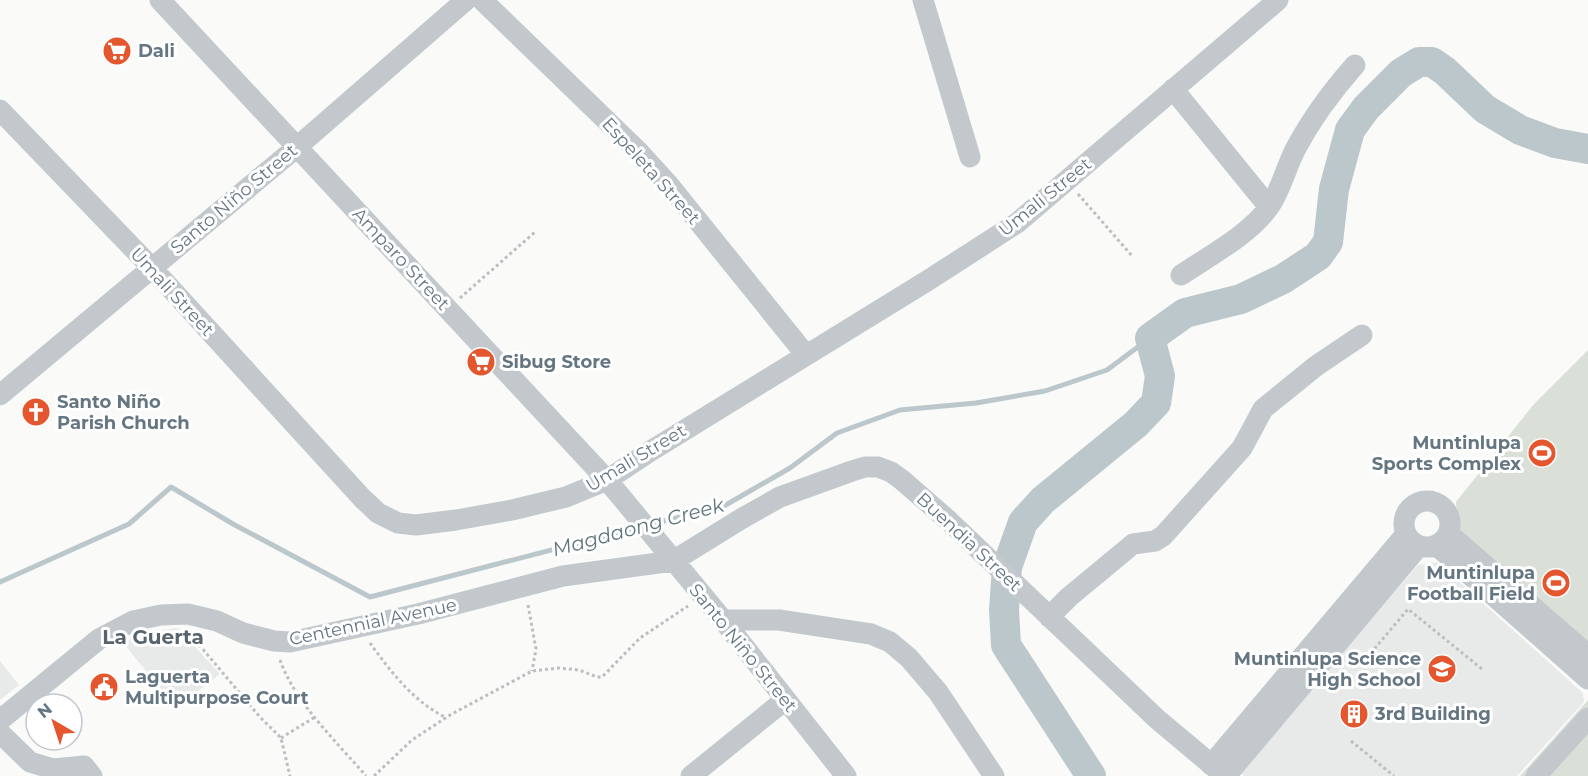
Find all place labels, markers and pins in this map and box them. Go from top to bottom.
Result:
supermarket icon: Dali [101,35,133,67]
place label: Dali [138,40,175,62]
supermarket icon: Sibug Store [465,346,497,378]
place label: Sibug Store [502,351,611,373]
place label: Santo Niño Parish Church [57,391,190,434]
church icon: Santo Niño Parish Church [20,396,52,428]
place label: Muntinlupa Sports Complex [1372,432,1521,475]
sports icon: Muntinlupa Sports Complex [1526,437,1558,469]
place label: Muntinlupa Football Field [1407,562,1535,605]
sports icon: Muntinlupa Football Field [1540,567,1572,599]
place label: Muntinlupa Science High School [1234,648,1421,691]
school or university icon: Muntinlupa Science High School [1426,653,1458,685]
place label: Laguerta Multipurpose Court [125,666,309,709]
public building icon: Laguerta Multipurpose Court [88,671,120,703]
building icon: 3rd Building [1338,698,1370,730]
place label: 3rd Building [1374,703,1491,725]

